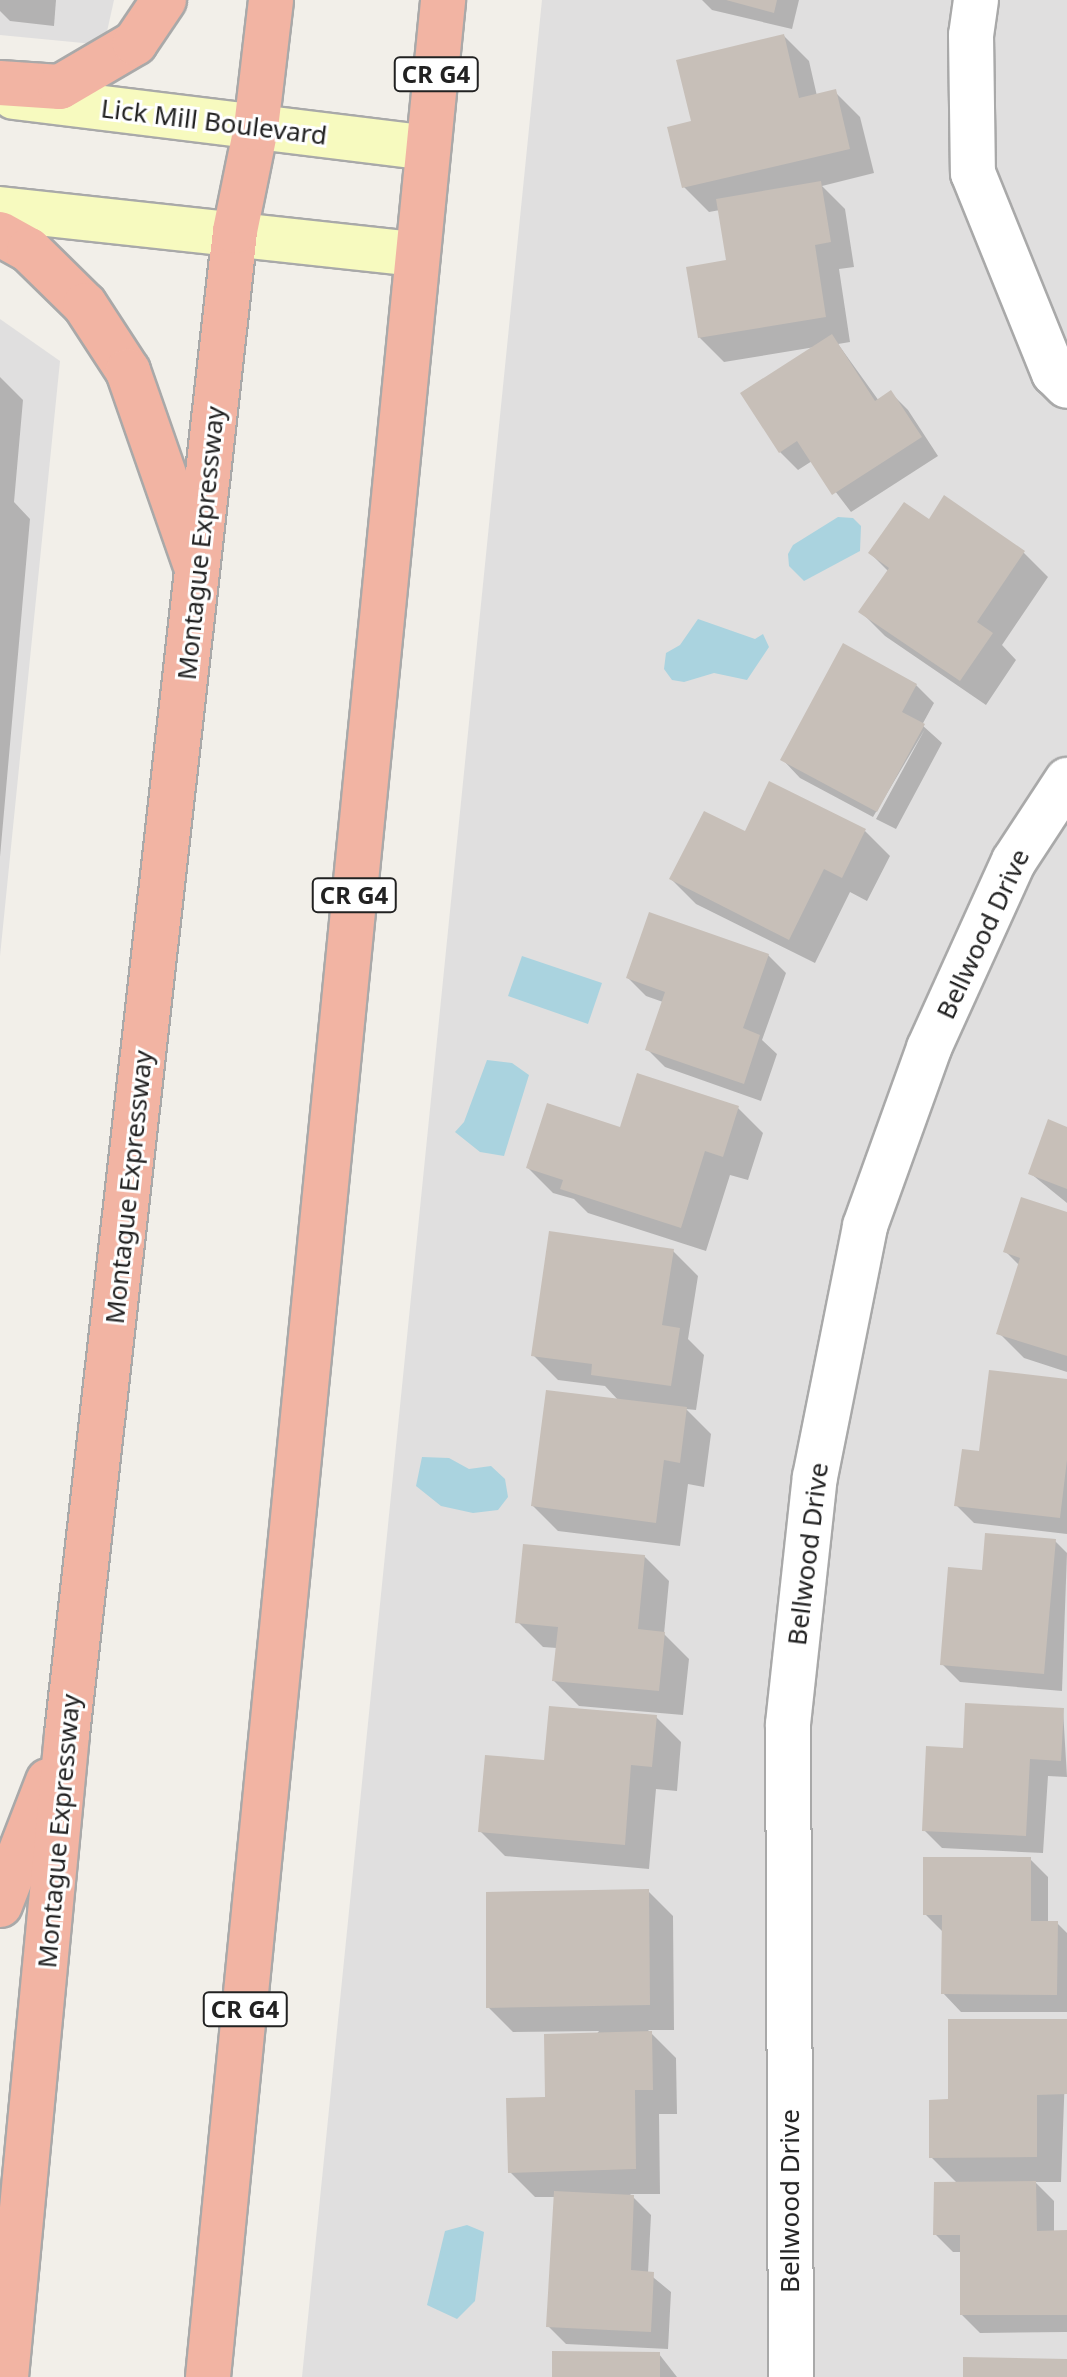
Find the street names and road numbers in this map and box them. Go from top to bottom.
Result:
road number: CR G4 [392,54,480,94]
street label: Lick Mill Boulevard [99,93,329,151]
street label: Montague Expressway [171,405,231,681]
street label: Bellwood Drive [930,844,1036,1024]
road number: CR G4 [310,875,398,915]
street label: Montague Expressway [99,1049,159,1325]
street label: Bellwood Drive [781,1461,835,1647]
street label: Montague Expressway [31,1693,87,1969]
road number: CR G4 [201,1989,289,2029]
street label: Bellwood Drive [774,2109,806,2293]

